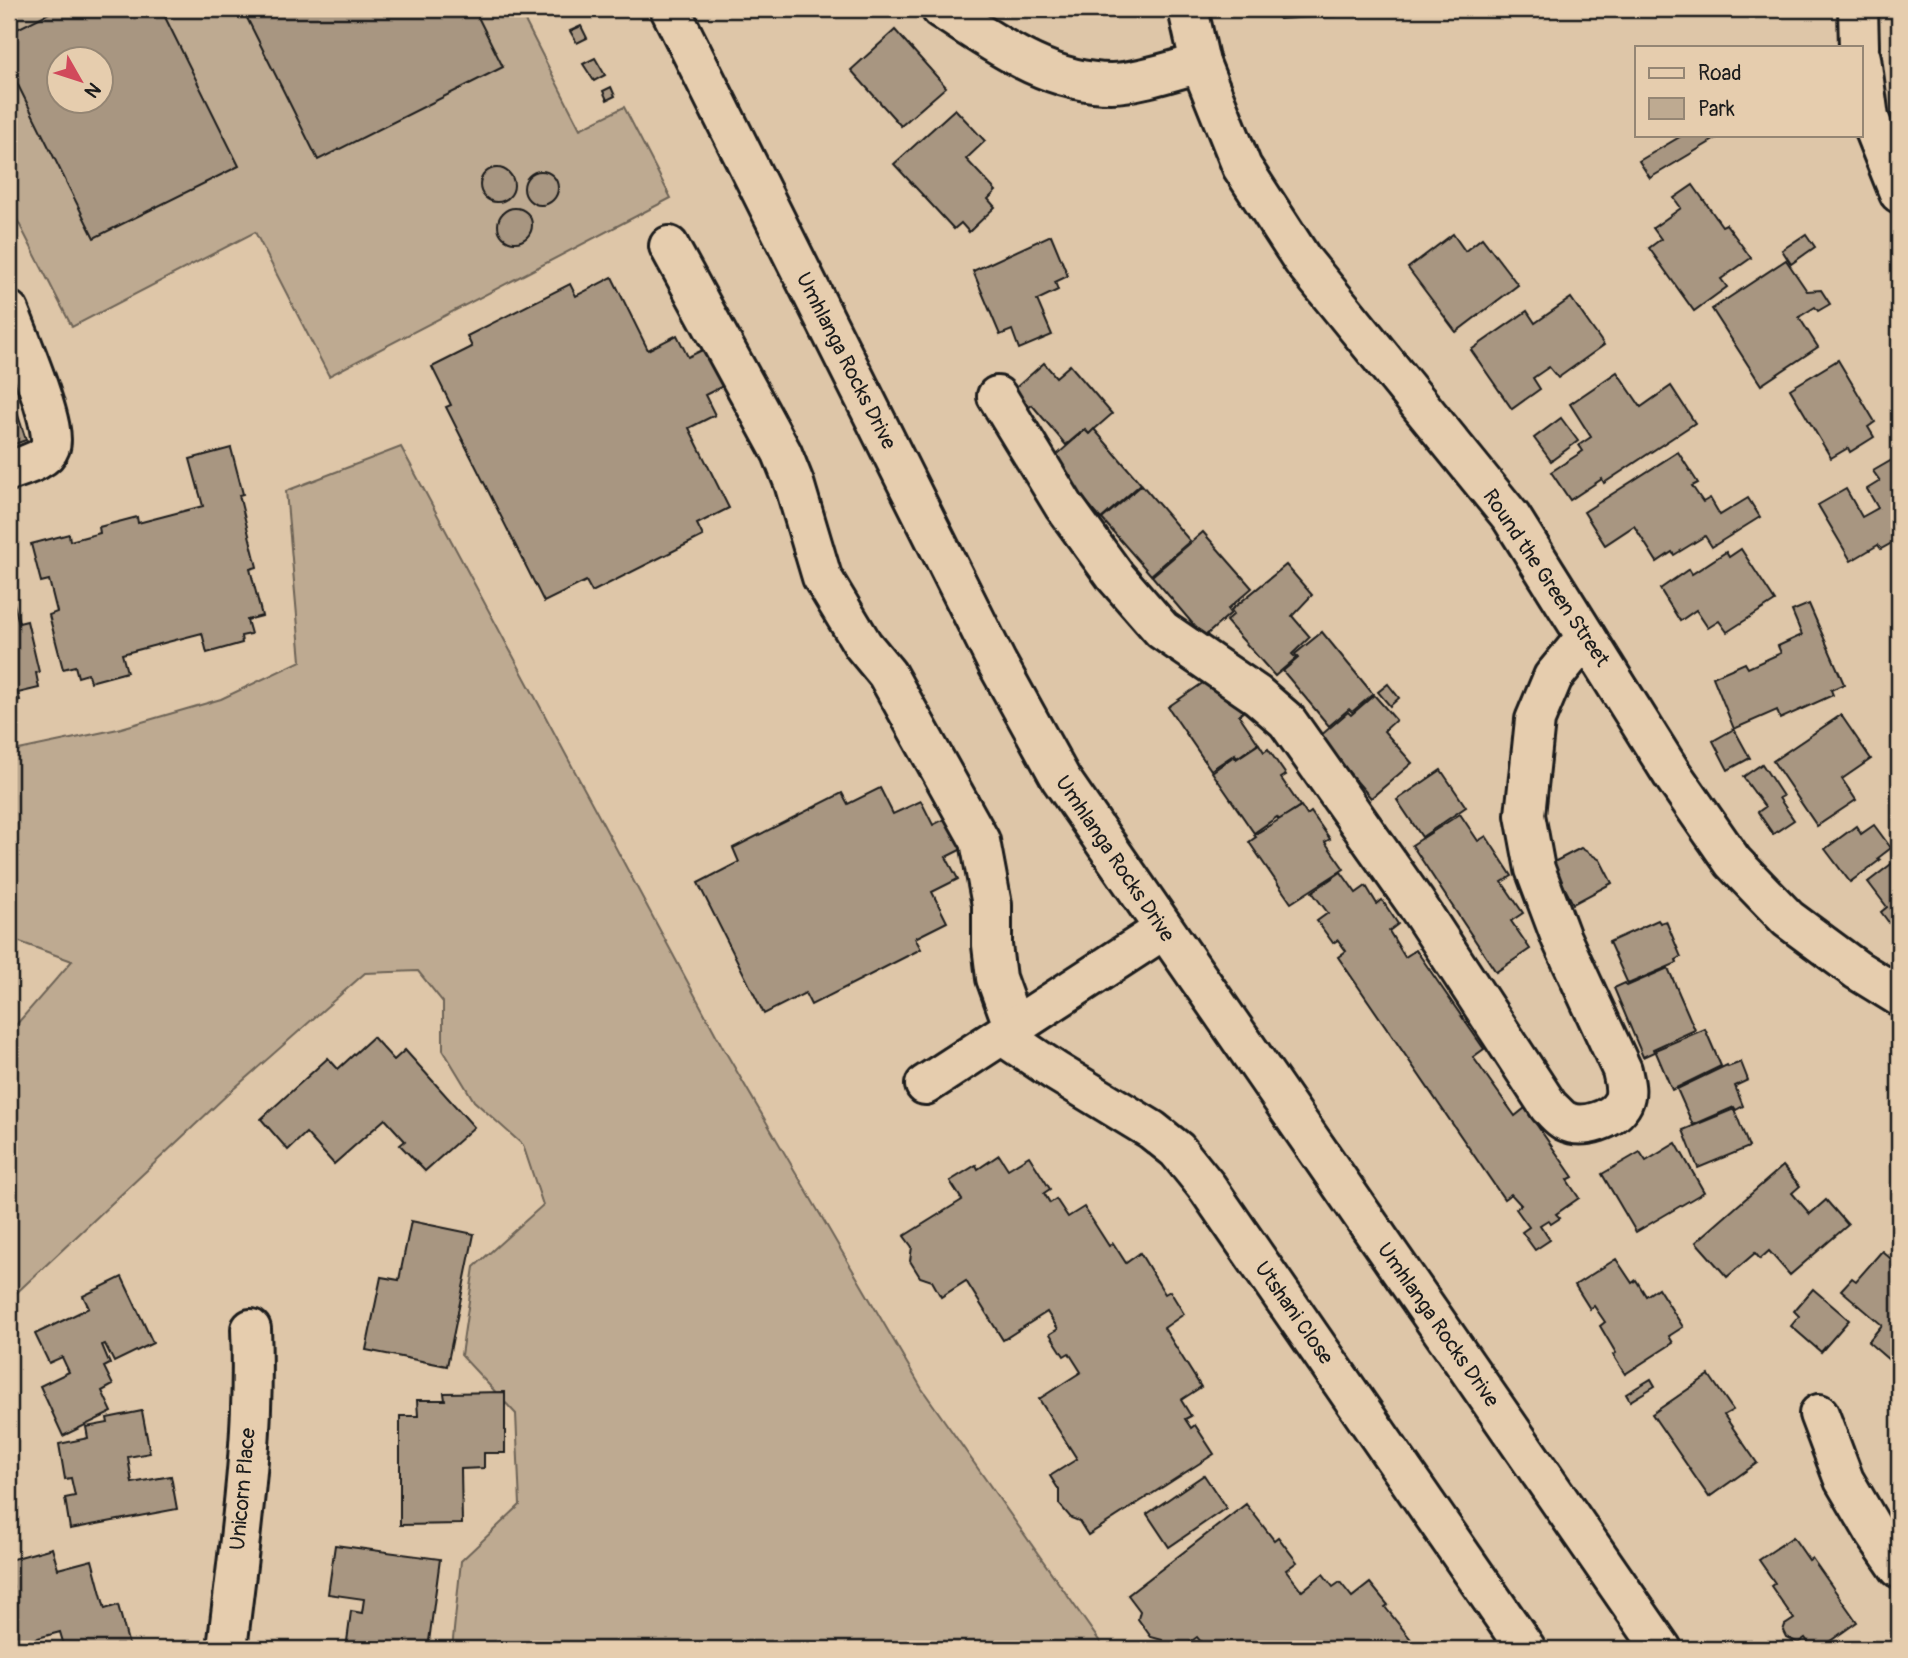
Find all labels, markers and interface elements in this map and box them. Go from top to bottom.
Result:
north arrow [46,46,116,116]
legend [1635,46,1862,136]
text: Road [1698,60,1742,87]
text: N [79,78,106,103]
text: Park [1698,96,1735,123]
street label: Umhlanga Rocks Drive [790,268,903,455]
street label: Round the Green Street [1476,484,1616,672]
street label: Umhlanga Rocks Drive [1049,771,1181,948]
street label: Umhlanga Rocks Drive [1371,1237,1505,1413]
street label: Utshani Close [1249,1256,1340,1370]
street label: Unicorn Place [224,1426,262,1551]

